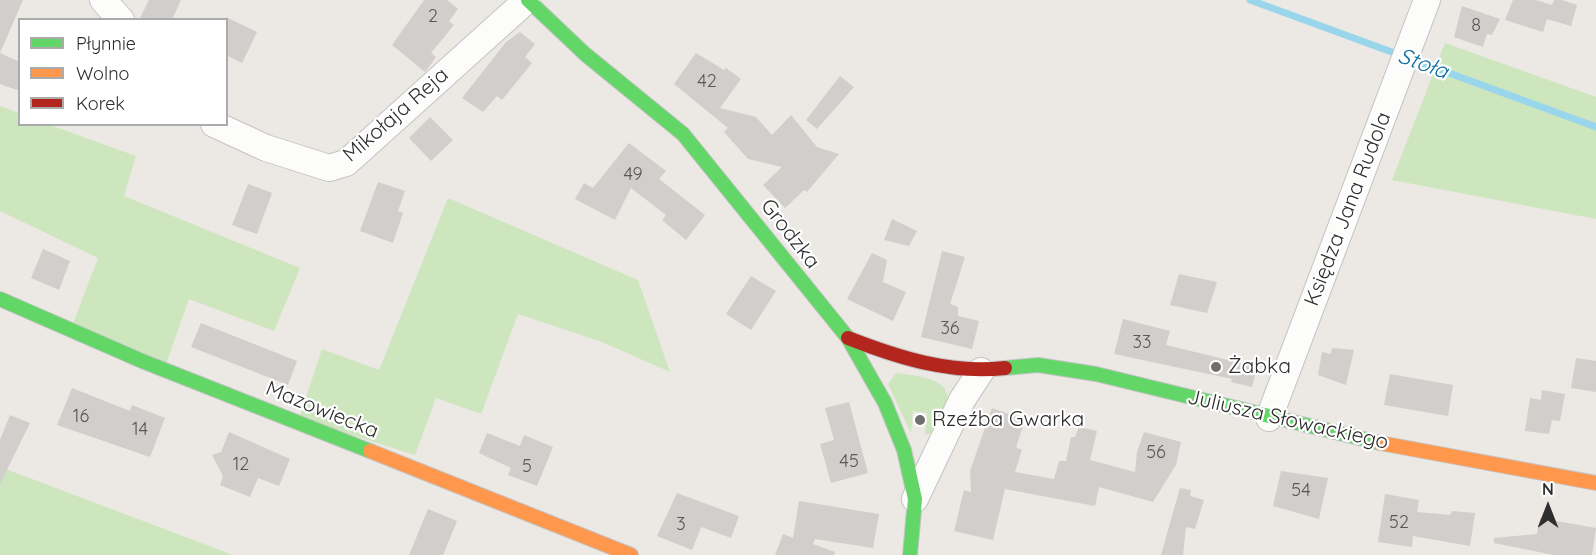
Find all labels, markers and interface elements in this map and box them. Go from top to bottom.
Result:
house number: 2 [428,6,438,28]
house number: 8 [1471,15,1481,37]
legend [18,18,228,126]
text: Płynnie [76,32,136,55]
water label: Stoła [1394,43,1452,85]
text: Wolno [76,62,129,85]
street label: Mikołaja Reja [338,62,454,168]
house number: 42 [697,71,717,93]
text: Korek [76,92,125,115]
street label: Księdza Jana Rudola [1299,108,1397,310]
house number: 49 [623,164,643,186]
street label: Grodzka [755,194,825,274]
house number: 36 [940,318,960,340]
house number: 33 [1133,332,1151,354]
place label: Żabka [1228,354,1291,380]
marker: Żabka [1209,360,1223,374]
street label: Mazowiecka [262,376,382,444]
street label: Juliusza Słowackiego [1185,385,1391,455]
house number: 16 [73,406,89,428]
place label: Rzeźba Gwarka [932,407,1084,433]
marker: Rzeźba Gwarka [913,413,927,427]
house number: 14 [132,419,148,441]
house number: 56 [1146,442,1166,464]
house number: 45 [839,451,859,473]
house number: 12 [233,454,249,476]
house number: 5 [522,456,532,478]
north arrow [1518,477,1578,537]
text: N [1542,479,1554,499]
house number: 54 [1291,480,1311,502]
house number: 52 [1389,512,1409,534]
house number: 3 [676,514,686,536]

